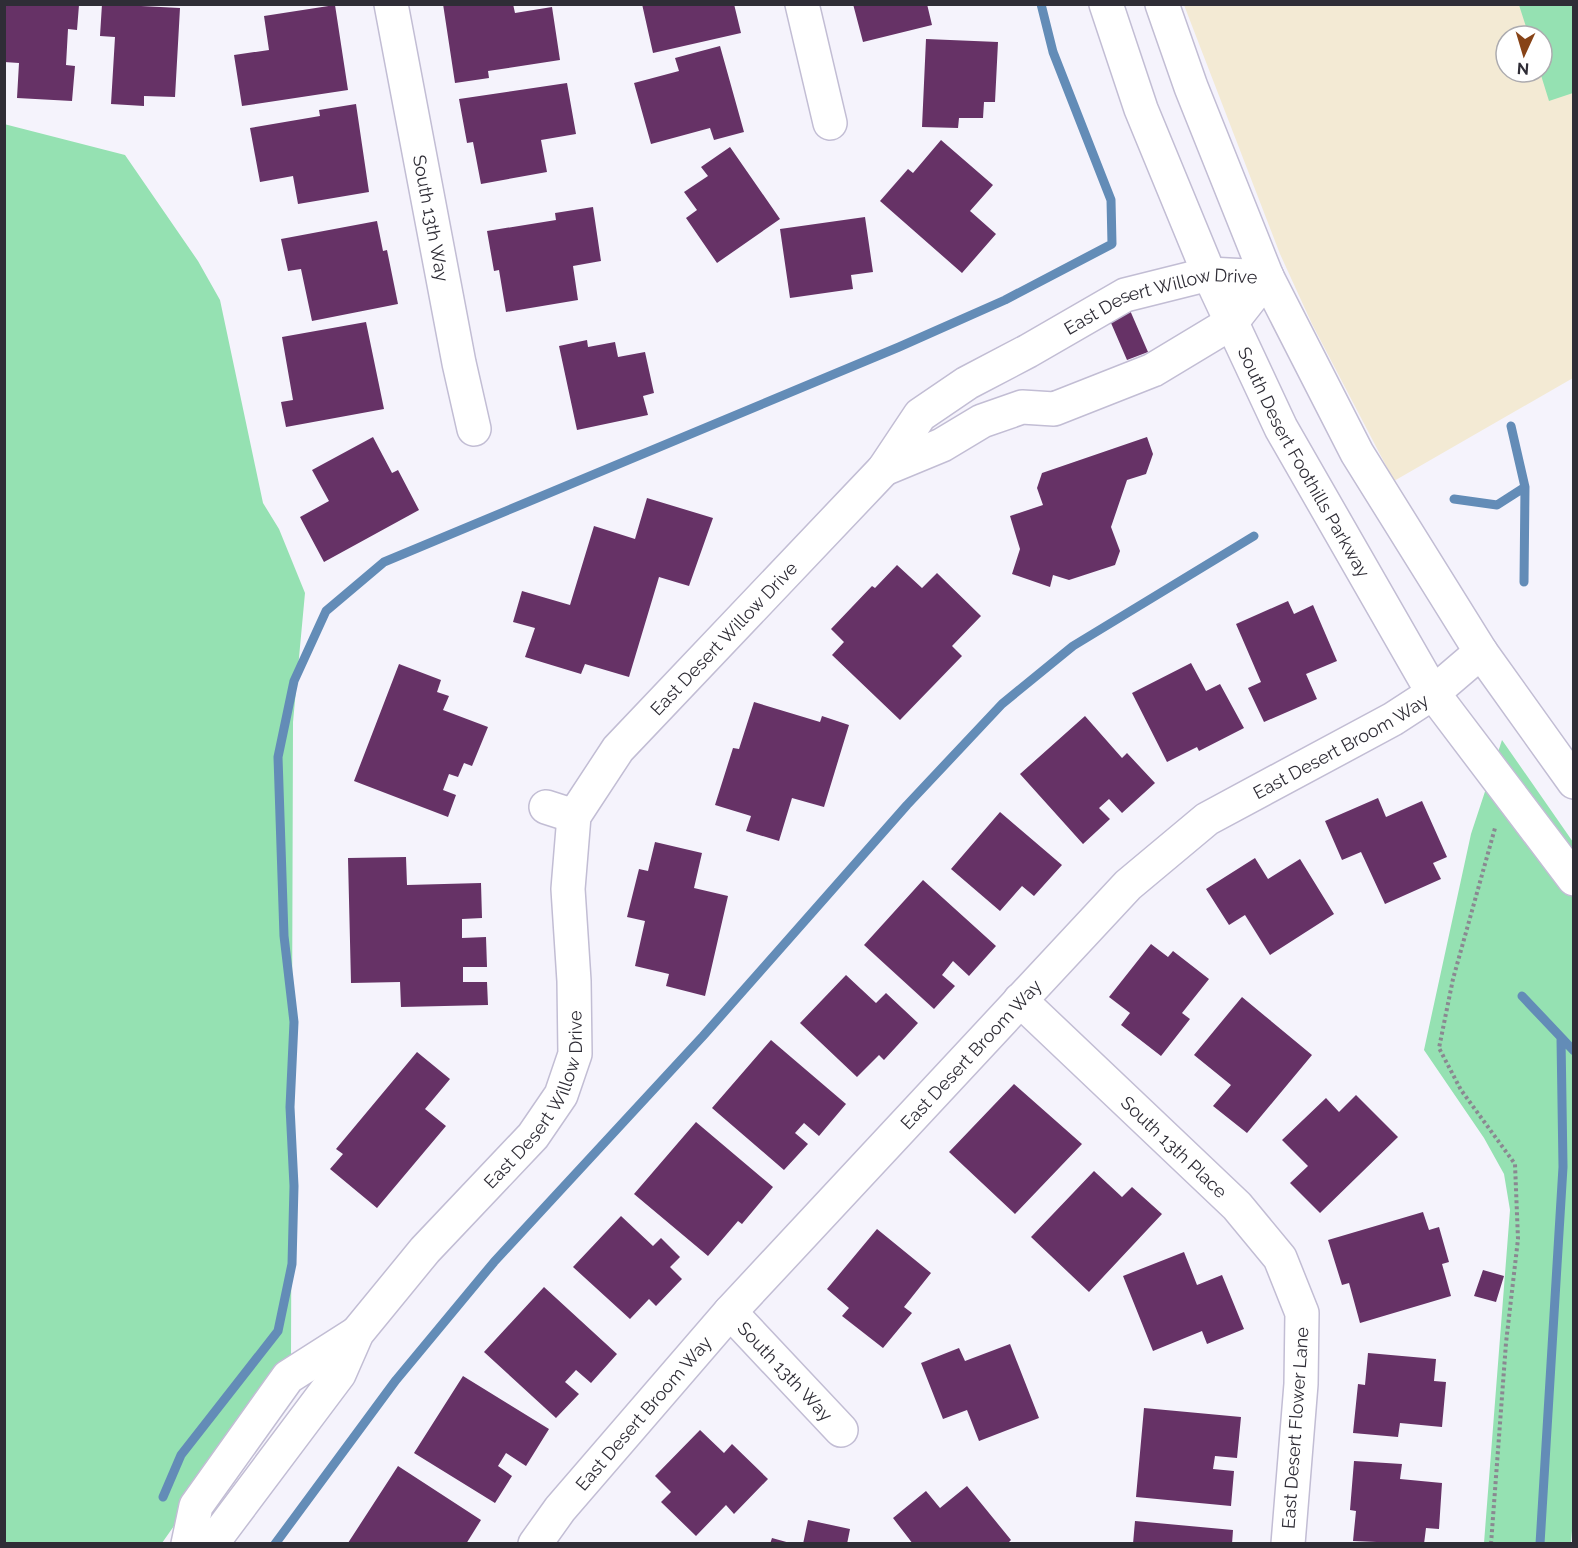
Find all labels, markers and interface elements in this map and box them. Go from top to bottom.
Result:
north arrow [1494,24,1554,84]
text: N [1516,59,1530,78]
street label: South 13th Way [409,153,454,284]
street label: East Desert Willow Drive [1060,263,1258,339]
street label: South Desert Foothills Parkway [1234,343,1375,581]
street label: East Desert Willow Drive [646,557,801,719]
street label: East Desert Broom Way [1249,689,1432,803]
street label: East Desert Broom Way [896,975,1046,1133]
street label: East Desert Willow Drive [479,1010,585,1192]
street label: South 13th Place [1117,1091,1232,1202]
street label: South 13th Way [734,1317,837,1425]
street label: East Desert Flower Lane [1277,1326,1313,1530]
street label: East Desert Broom Way [571,1331,715,1494]

